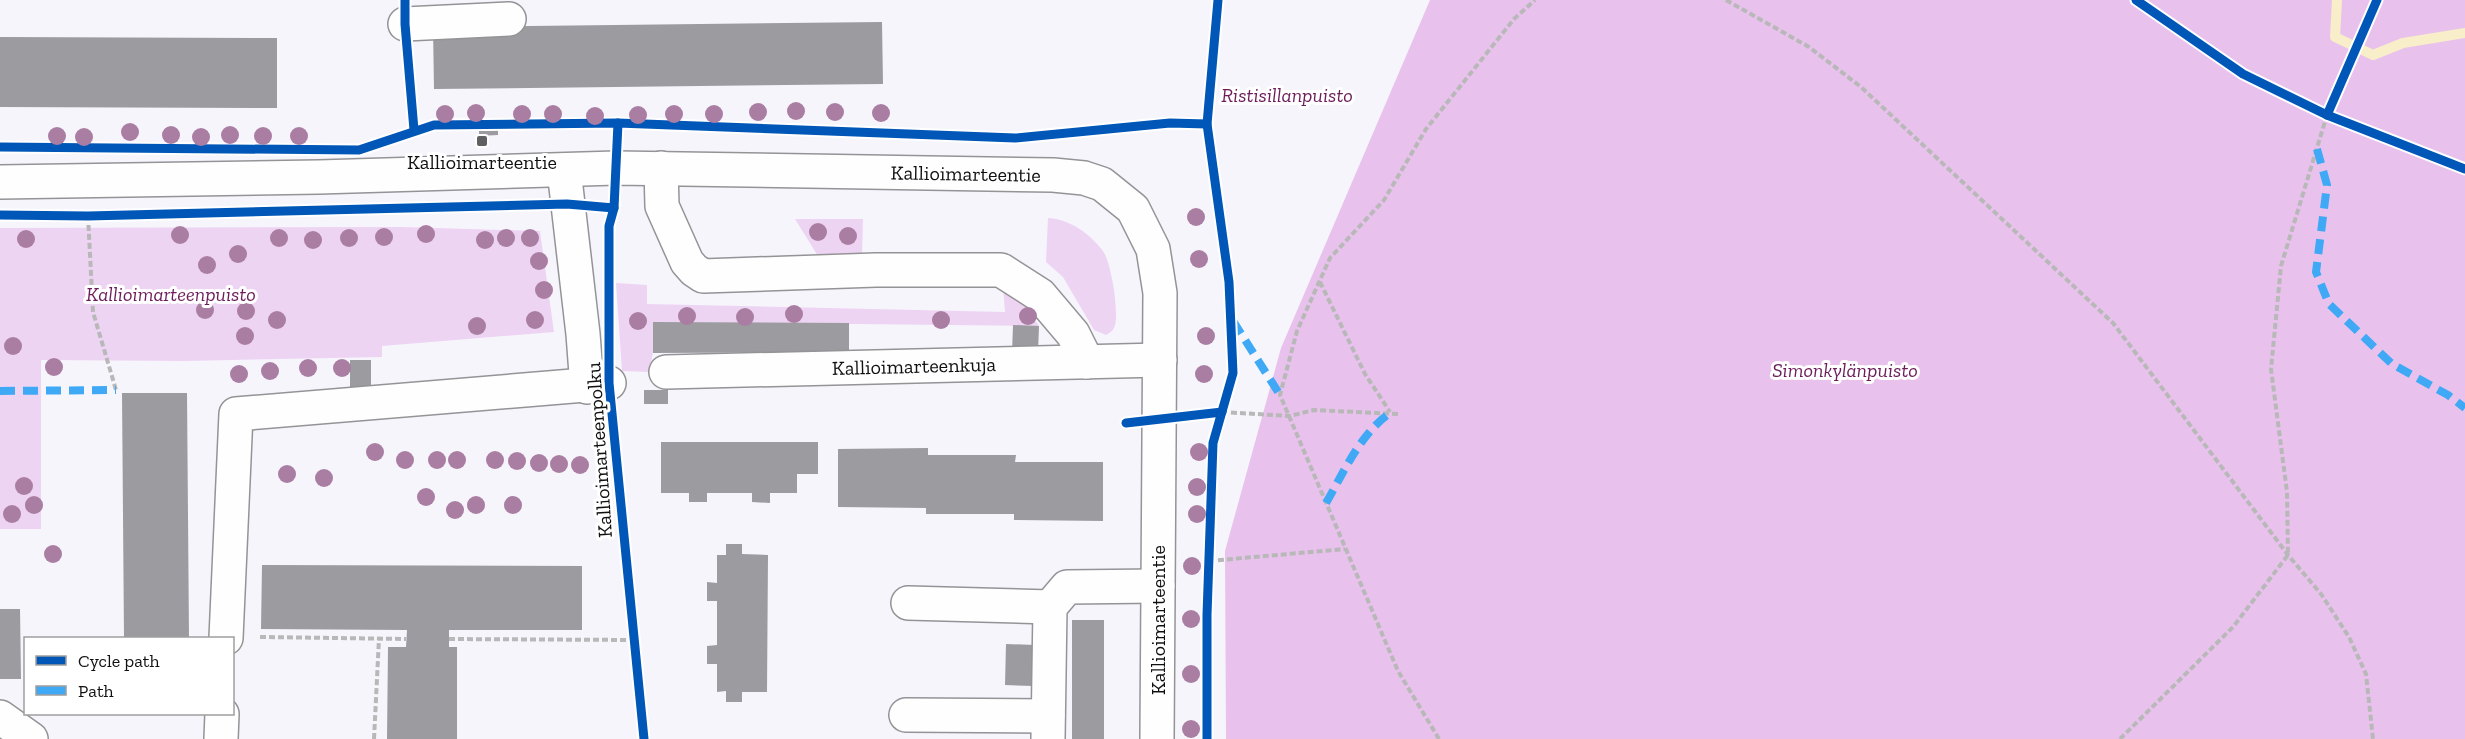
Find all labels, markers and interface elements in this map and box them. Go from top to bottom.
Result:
park label: Ristisillanpuisto [1221,83,1353,107]
marker: Kallioimarteentie [475,134,489,148]
place label: Kallioimarteentie [407,150,557,174]
street label: Kallioimarteentie [891,160,1041,187]
park label: Kallioimarteenpuisto [86,282,256,306]
street label: Kallioimarteenkuja [832,352,997,380]
park label: Simonkylänpuisto [1772,358,1918,382]
street label: Kallioimarteenpolku [581,361,617,539]
street label: Kallioimarteentie [1146,545,1170,695]
legend [24,637,234,715]
text: Cycle path [78,650,160,672]
text: Path [78,680,114,702]

